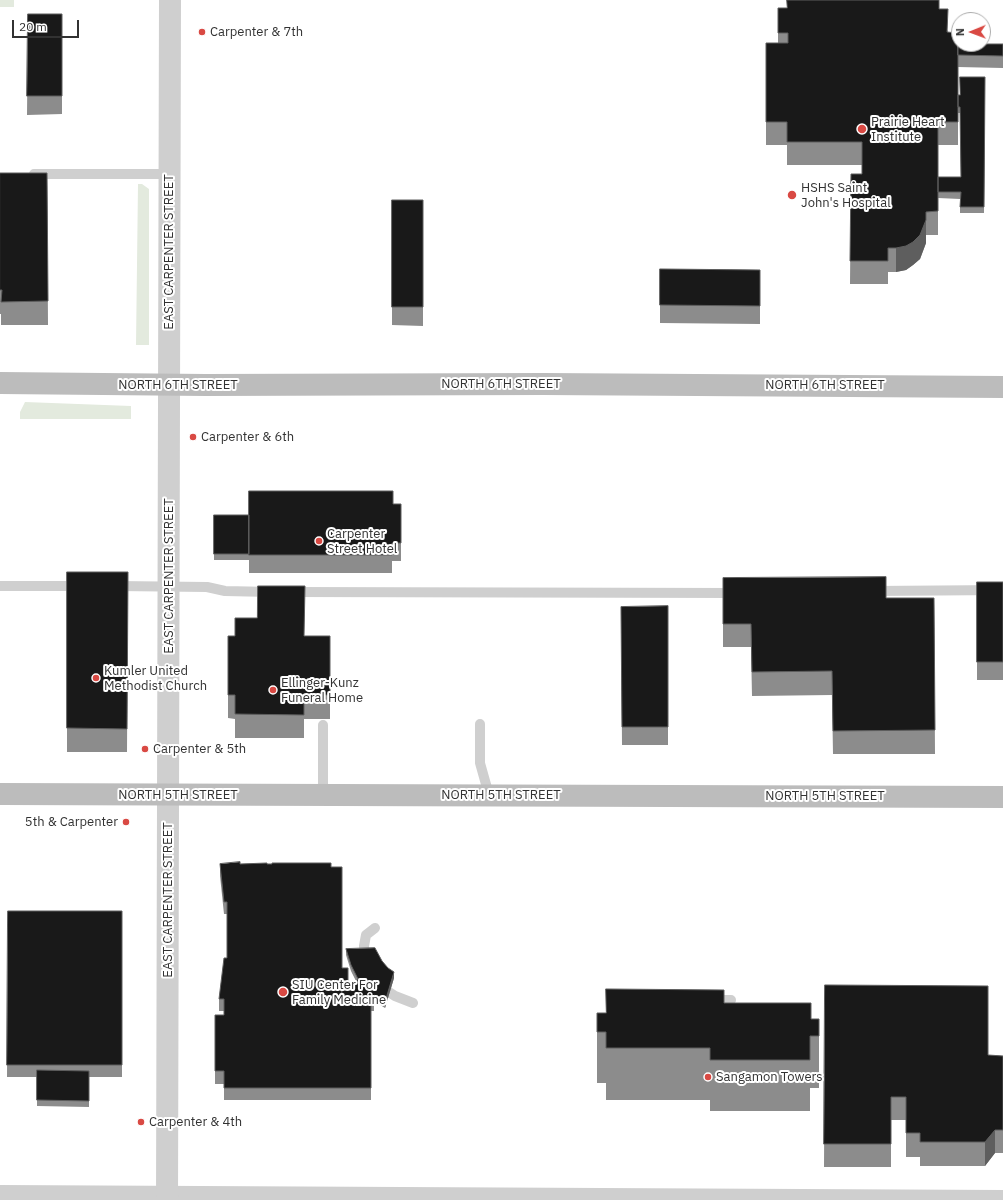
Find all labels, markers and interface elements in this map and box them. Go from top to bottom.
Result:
scale bar [14,12,81,38]
north arrow [951,12,991,52]
text: 20 m [19,19,47,34]
place label: Carpenter & 7th [210,24,303,40]
marker: Carpenter & 7th [197,27,207,37]
text: N [953,28,967,36]
place label: Prairie Heart Institute [871,114,945,145]
marker: Prairie Heart Institute [856,123,868,135]
street label: EAST CARPENTER STREET [161,174,177,330]
place label: HSHS Saint John's Hospital [801,180,891,211]
marker: HSHS Saint John's Hospital [786,189,798,201]
street label: NORTH 6TH STREET [441,376,561,392]
street label: NORTH 6TH STREET [118,377,238,393]
street label: NORTH 6TH STREET [765,377,885,393]
place label: Carpenter & 6th [201,429,294,445]
marker: Carpenter & 6th [188,432,198,442]
street label: EAST CARPENTER STREET [161,498,177,654]
place label: Carpenter Street Hotel [327,526,397,557]
marker: Carpenter Street Hotel [314,536,324,546]
place label: Kumler United Methodist Church [104,663,207,694]
marker: Kumler United Methodist Church [91,673,101,683]
place label: Ellinger-Kunz Funeral Home [281,675,363,706]
marker: Ellinger-Kunz Funeral Home [268,685,278,695]
place label: Carpenter & 5th [153,741,246,757]
marker: Carpenter & 5th [140,744,150,754]
street label: NORTH 5TH STREET [118,787,238,803]
street label: NORTH 5TH STREET [441,787,561,803]
street label: NORTH 5TH STREET [765,788,885,804]
place label: 5th & Carpenter [25,814,118,830]
marker: 5th & Carpenter [121,817,131,827]
street label: EAST CARPENTER STREET [160,822,176,978]
place label: SIU Center For Family Medicine [292,977,386,1008]
marker: SIU Center For Family Medicine [277,986,289,998]
place label: Sangamon Towers [716,1069,823,1085]
marker: Sangamon Towers [703,1072,713,1082]
place label: Carpenter & 4th [149,1114,242,1130]
marker: Carpenter & 4th [136,1117,146,1127]

